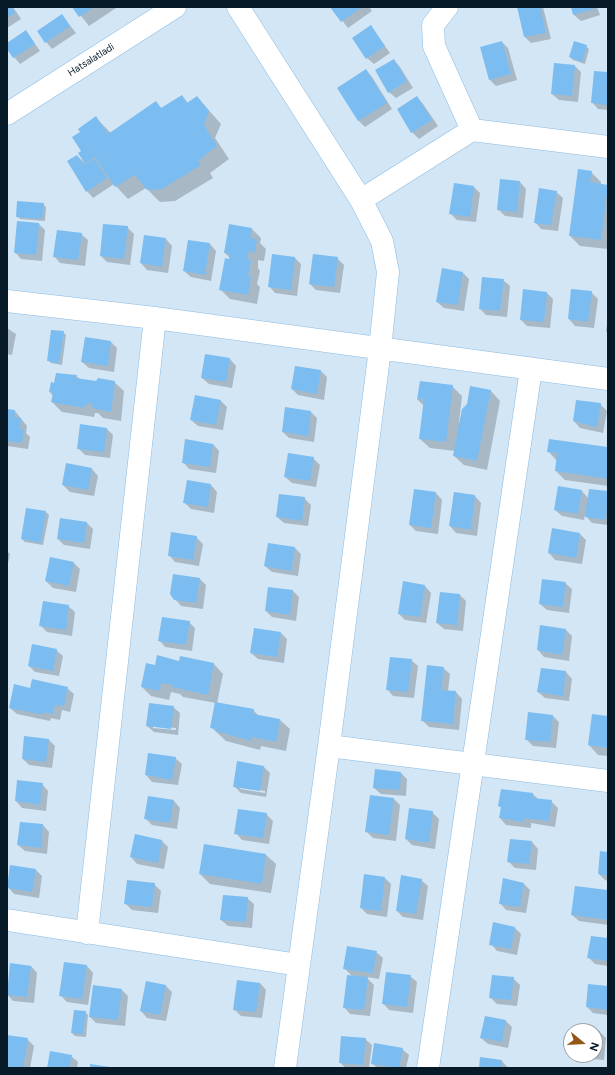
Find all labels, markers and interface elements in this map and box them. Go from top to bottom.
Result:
street label: Hatsalatladi [65,41,117,79]
north arrow [563,1023,603,1063]
text: N [586,1040,601,1053]

